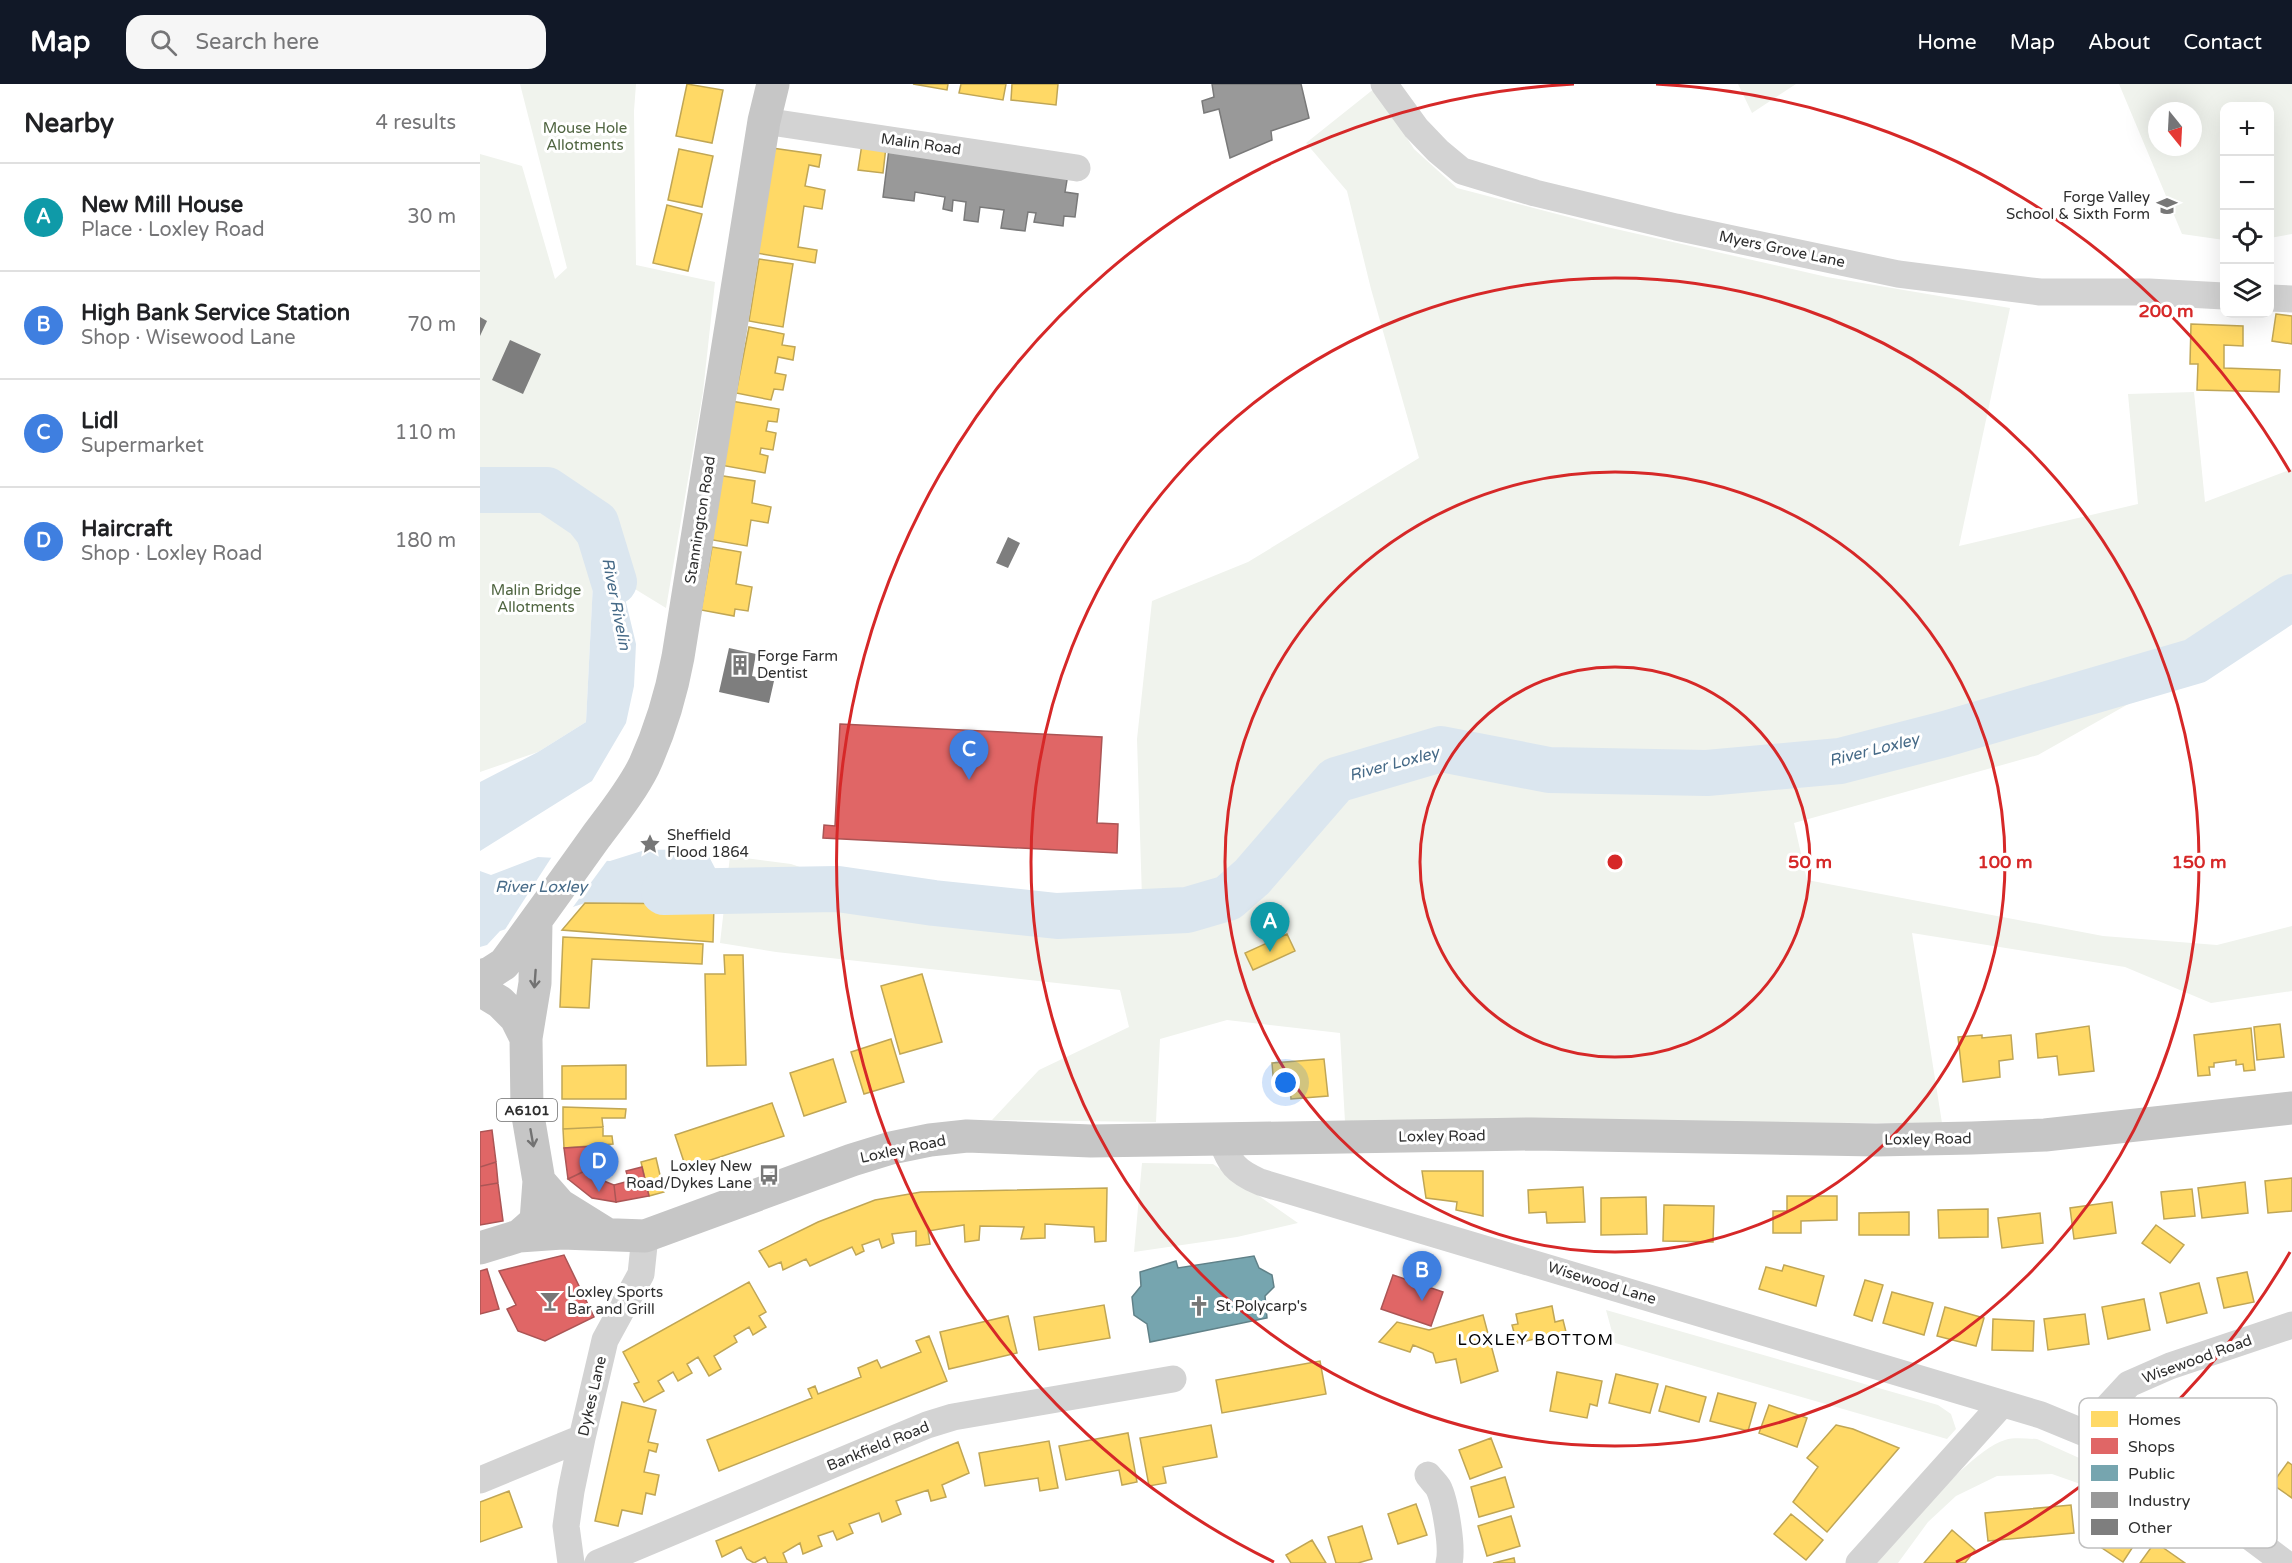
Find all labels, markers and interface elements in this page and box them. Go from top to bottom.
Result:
search box [126,15,546,69]
text: Map [30,25,90,59]
icon: search [147,26,180,59]
text: Search here [195,29,319,55]
text: Home [1917,30,1977,55]
text: Map [2010,30,2055,55]
text: About [2088,30,2150,55]
text: Contact [2183,30,2262,55]
north arrow [2148,102,2202,156]
map controls [2220,102,2274,318]
button: + [2220,102,2274,156]
text: Nearby [24,108,114,139]
text: 4 results [376,111,456,135]
park label: Mouse Hole Allotments [543,119,627,154]
street label: Malin Road [880,129,962,159]
button: − [2220,156,2274,210]
place label: Forge Valley School & Sixth Form [2006,188,2150,223]
text: New Mill House [81,192,243,218]
school or university icon: Forge Valley School & Sixth Form [2155,194,2179,218]
text: A [36,205,51,229]
text: 30 m [407,205,456,229]
button: locate [2220,210,2274,264]
text: Place · Loxley Road [81,218,265,242]
street label: Myers Grove Lane [1717,227,1847,271]
button: layers [2220,264,2274,318]
text: High Bank Service Station [81,300,350,326]
text: 200 m [2138,300,2194,322]
text: B [37,313,50,337]
text: 70 m [407,313,456,337]
text: Shop · Wisewood Lane [81,326,296,350]
text: Lidl [81,408,119,434]
text: C [37,421,50,445]
text: 110 m [395,421,456,445]
text: Supermarket [81,434,204,458]
street label: Stannington Road [681,455,719,585]
text: Haircraft [81,516,172,542]
text: D [36,529,51,553]
text: 180 m [395,529,456,553]
text: Shop · Loxley Road [81,542,262,566]
water label: River Rivelin [597,556,635,653]
park label: Malin Bridge Allotments [491,581,581,616]
place label: Forge Farm Dentist [757,647,838,682]
building icon: Forge Farm Dentist [728,653,752,677]
water label: River Loxley [1827,729,1923,771]
pin: C [950,730,988,780]
water label: River Loxley [1347,742,1443,786]
place label: Sheffield Flood 1864 [667,826,749,861]
place icon: Sheffield Flood 1864 [638,832,662,856]
text: 50 m [1788,851,1832,873]
text: 100 m [1977,851,2033,873]
text: 150 m [2171,851,2227,873]
centre of rings [1605,852,1625,872]
water label: River Loxley [495,877,589,897]
pin: A [1250,902,1290,952]
one-way arrow [529,969,540,989]
your location [1271,1068,1300,1097]
road number: A6101 [497,1099,557,1121]
street label: Loxley Road [1398,1126,1486,1146]
one-way arrow [527,1127,538,1147]
street label: Loxley Road [1884,1129,1972,1149]
street label: Loxley Road [858,1131,948,1167]
pin: D [580,1142,618,1192]
place label: Loxley New Road/Dykes Lane [626,1157,752,1192]
bus stop icon: Loxley New Road/Dykes Lane [757,1163,781,1187]
pin: B [1402,1252,1442,1301]
street label: Wisewood Lane [1546,1258,1658,1308]
place label: Loxley Sports Bar and Grill [567,1283,663,1318]
bar icon: Loxley Sports Bar and Grill [538,1289,562,1313]
church icon: St Polycarp's [1187,1294,1211,1318]
place label: St Polycarp's [1216,1297,1307,1315]
district label: LOXLEY BOTTOM [1458,1330,1615,1350]
street label: Wisewood Road [2140,1331,2254,1387]
street label: Dykes Lane [574,1354,610,1438]
legend [2079,1398,2277,1548]
text: Homes [2128,1410,2181,1430]
street label: Bankfield Road [824,1417,932,1475]
text: Shops [2128,1437,2175,1457]
text: Public [2128,1464,2175,1484]
text: Industry [2128,1491,2191,1511]
text: Other [2128,1518,2173,1538]

